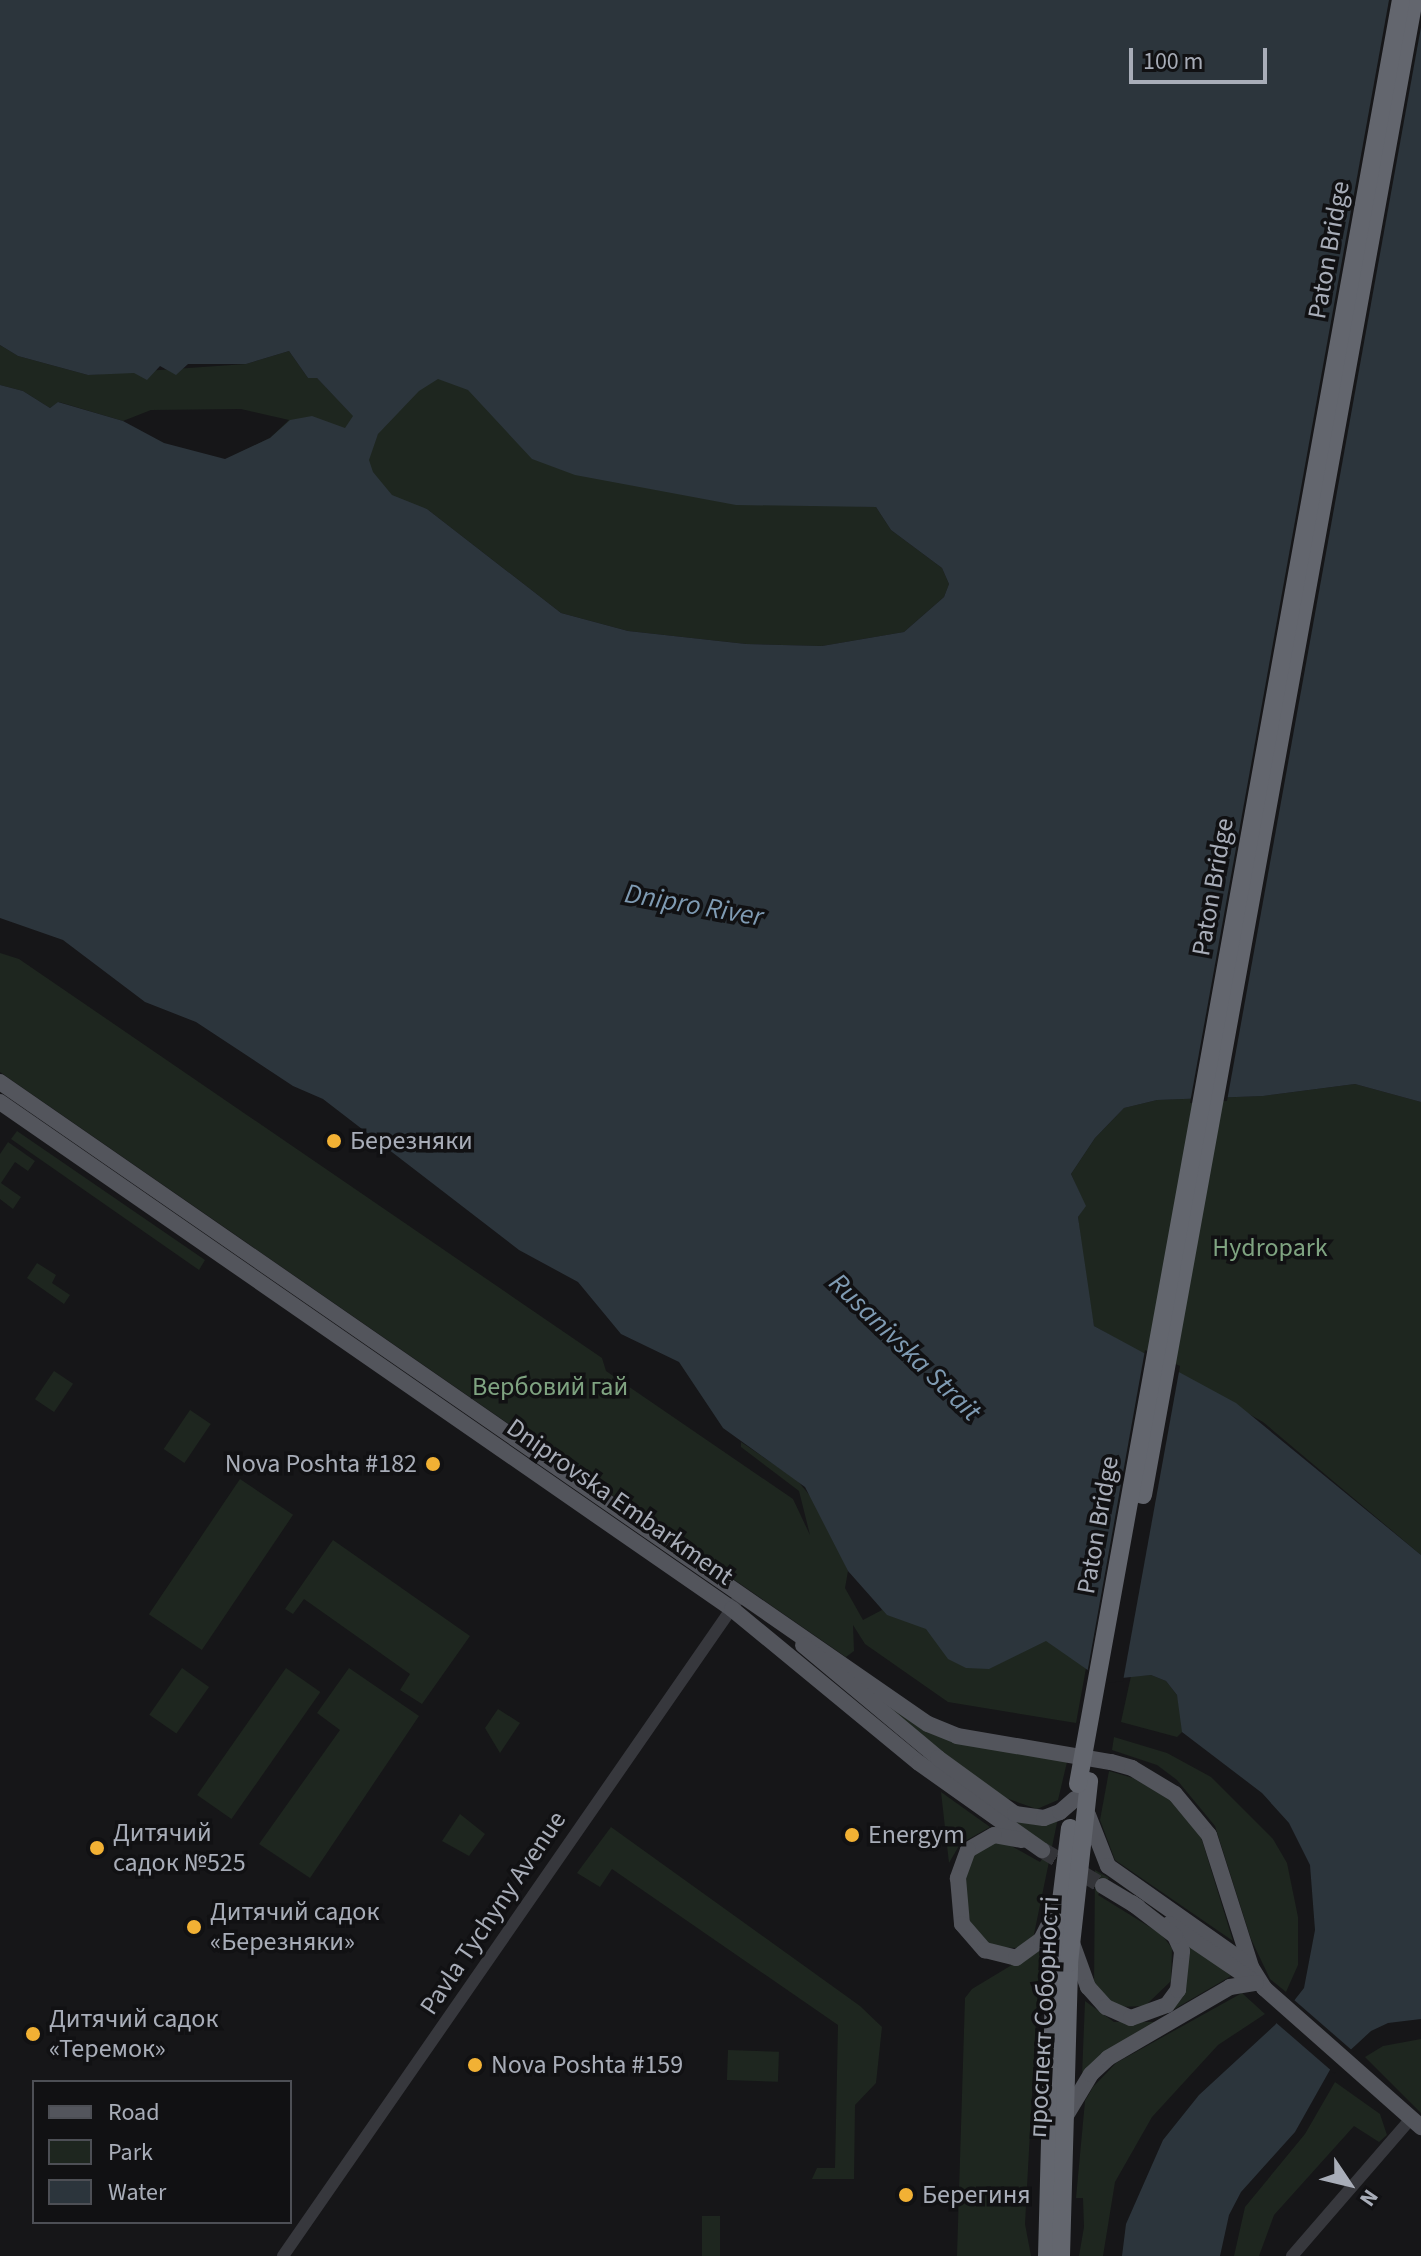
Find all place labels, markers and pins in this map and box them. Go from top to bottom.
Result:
place label: Березняки [350,1125,473,1157]
marker: Березняки [325,1132,343,1150]
place label: Nova Poshta #182 [225,1448,417,1480]
marker: Nova Poshta #182 [424,1455,442,1473]
place label: Дитячий садок №525 [113,1817,246,1878]
place label: Energym [868,1819,965,1851]
marker: Energym [843,1826,861,1844]
marker: Дитячий садок №525 [88,1839,106,1857]
place label: Дитячий садок «Березняки» [210,1896,379,1958]
marker: Дитячий садок «Березняки» [185,1918,203,1936]
place label: Дитячий садок «Теремок» [49,2003,218,2064]
marker: Дитячий садок «Теремок» [24,2025,42,2043]
place label: Nova Poshta #159 [491,2049,683,2081]
marker: Nova Poshta #159 [466,2056,484,2074]
place label: Берегиня [922,2179,1031,2211]
marker: Берегиня [897,2186,915,2204]

